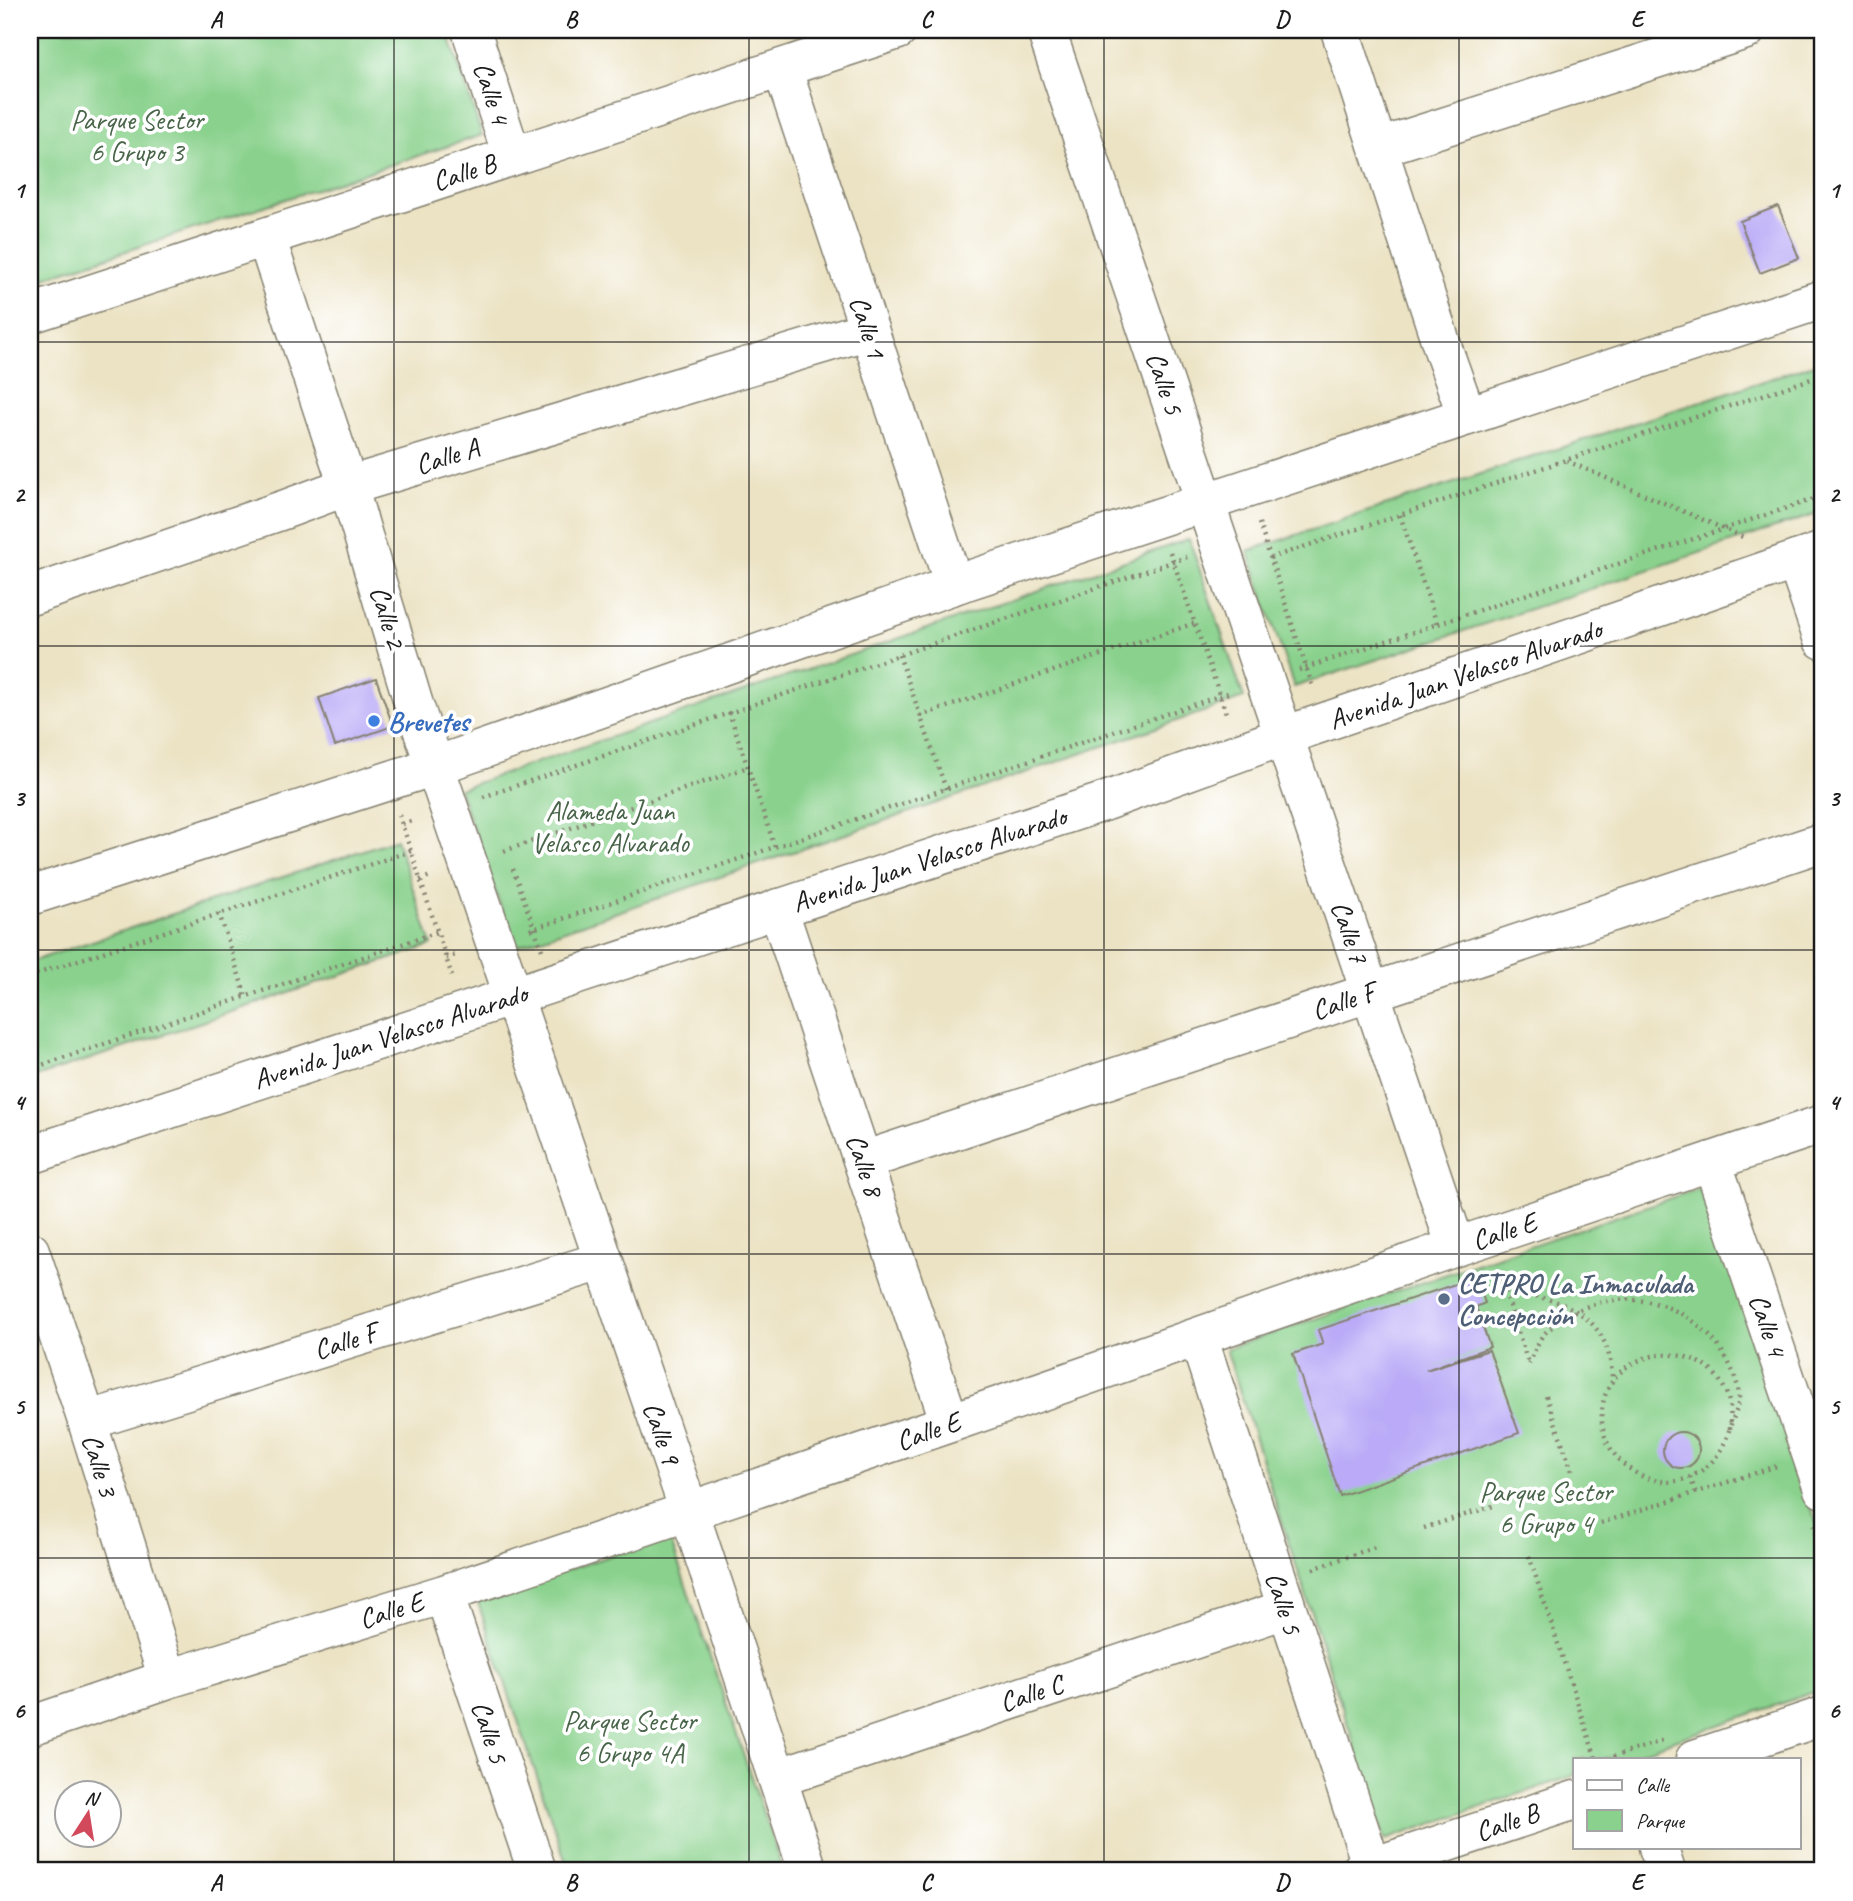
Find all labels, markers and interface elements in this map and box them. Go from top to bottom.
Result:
text: A [210,5,224,34]
text: B [565,5,579,34]
text: C [921,5,935,34]
text: D [1275,5,1291,34]
text: E [1631,5,1647,34]
street label: Calle 4 [466,57,519,131]
park label: Parque Sector 6 Grupo 3 [71,102,205,169]
street label: Calle B [428,144,503,199]
text: 1 [14,176,27,205]
text: 1 [1829,176,1842,205]
street label: Calle 1 [842,291,895,364]
street label: Calle 5 [1138,347,1192,420]
street label: Calle A [411,429,485,482]
text: 2 [14,480,27,509]
text: 2 [1829,480,1842,509]
street label: Calle 2 [362,582,415,655]
street label: Avenida Juan Velasco Alvarado [1324,610,1609,737]
place label: Brevetes [388,704,472,739]
marker: Brevetes [366,713,382,729]
text: 3 [14,784,27,813]
text: 3 [1829,784,1842,813]
park label: Alameda Juan Velasco Alvarado [531,793,691,860]
street label: Avenida Juan Velasco Alvarado [788,797,1073,920]
street label: Calle 7 [1323,896,1377,969]
street label: Calle F [1307,973,1384,1028]
street label: Avenida Juan Velasco Alvarado [249,974,534,1097]
text: 4 [14,1088,27,1117]
text: 4 [1829,1088,1842,1117]
street label: Calle 8 [838,1129,893,1203]
street label: Calle E [1467,1203,1544,1258]
place label: CETPRO La Inmaculada Concepcción [1458,1266,1696,1333]
street label: Calle 4 [1741,1289,1796,1363]
marker: CETPRO La Inmaculada Concepcción [1436,1291,1452,1307]
street label: Calle F [309,1313,386,1367]
text: 5 [14,1392,26,1421]
text: 5 [1829,1392,1841,1421]
street label: Calle 9 [635,1397,690,1471]
street label: Calle E [891,1403,968,1458]
street label: Calle 3 [74,1430,127,1503]
park label: Parque Sector 6 Grupo 4 [1480,1474,1614,1541]
street label: Calle 5 [1258,1567,1311,1640]
street label: Calle E [355,1583,431,1636]
street label: Calle C [995,1665,1070,1720]
text: 6 [14,1696,27,1725]
street label: Calle 5 [464,1696,517,1769]
text: 6 [1829,1696,1842,1725]
park label: Parque Sector 6 Grupo 4A [564,1703,698,1770]
legend [1573,1758,1800,1848]
text: Calle [1636,1772,1670,1798]
north arrow [52,1778,122,1848]
text: N [83,1785,103,1812]
street label: Calle B [1471,1794,1546,1849]
text: Parque [1636,1808,1685,1834]
text: A [210,1868,224,1897]
text: B [565,1868,579,1897]
text: C [921,1868,935,1897]
text: D [1275,1868,1291,1897]
text: E [1631,1868,1647,1897]

